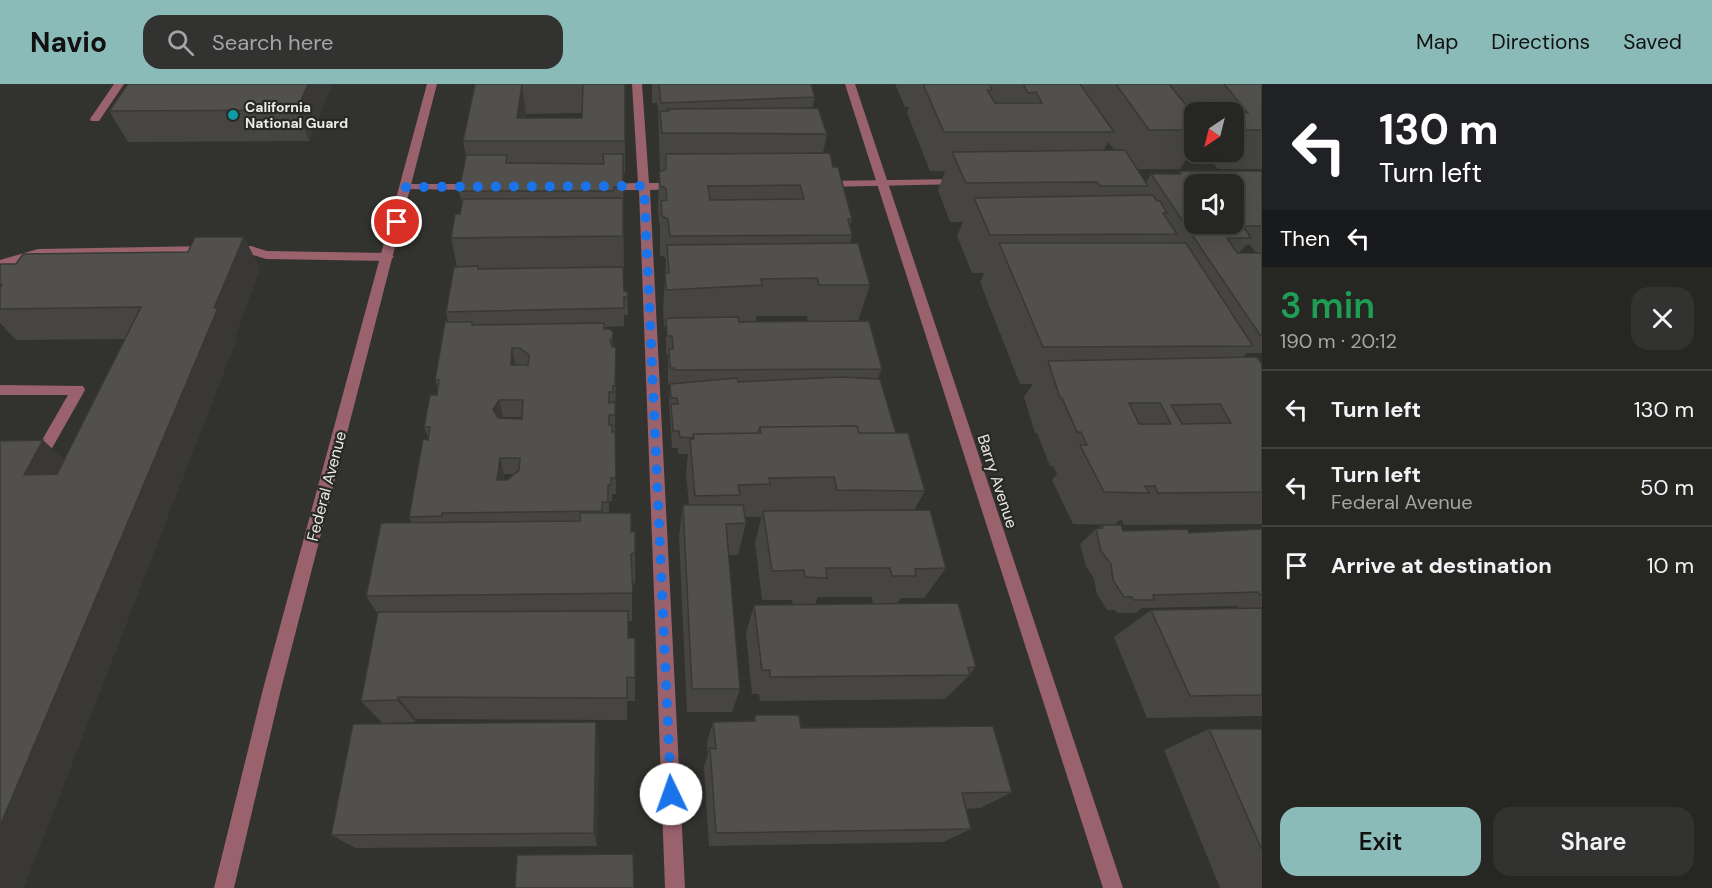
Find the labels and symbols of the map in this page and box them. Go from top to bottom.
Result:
place label: California National Guard [245,98,348,132]
north arrow [1184,102,1244,162]
marker: California National Guard [226,108,240,122]
pin [371,196,422,247]
street label: Federal Avenue [302,429,351,544]
street label: Barry Avenue [972,431,1023,531]
position arrow [639,762,703,826]

